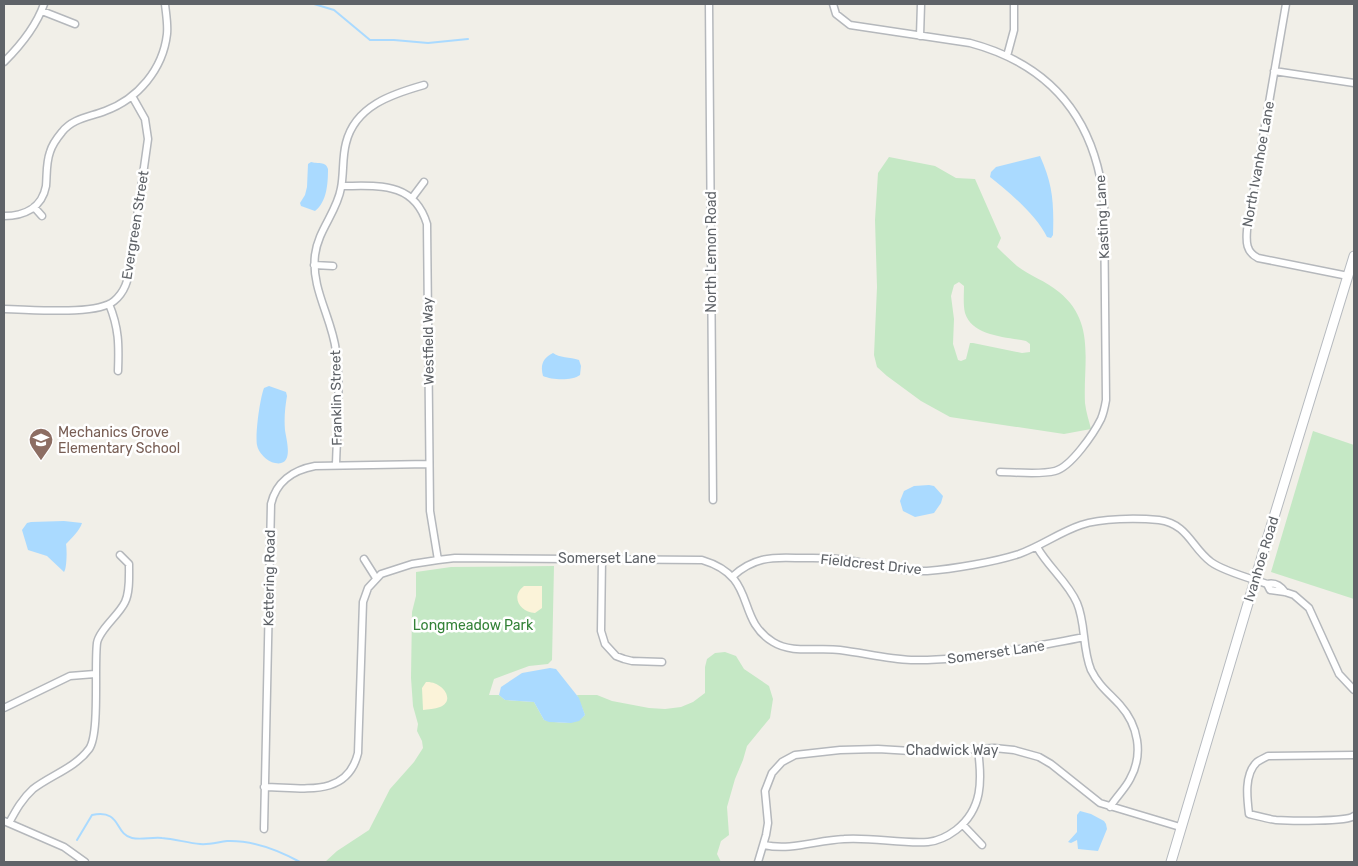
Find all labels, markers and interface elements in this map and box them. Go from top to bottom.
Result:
street label: North Ivanhoe Lane [1239,100,1278,228]
street label: Evergreen Street [118,169,153,281]
street label: Kasting Lane [1092,174,1113,259]
street label: North Lemon Road [703,191,720,313]
street label: Westfield Way [419,297,438,385]
street label: Franklin Street [327,349,346,446]
place label: Mechanics Grove Elementary School [58,424,180,457]
school or university icon: Mechanics Grove Elementary School [28,427,54,461]
street label: Ivanhoe Road [1240,514,1283,604]
street label: Kettering Road [260,529,279,627]
street label: Somerset Lane [558,550,656,567]
street label: Fieldcrest Drive [820,551,923,578]
park label: Longmeadow Park [413,617,534,634]
street label: Somerset Lane [946,637,1046,668]
street label: Chadwick Way [906,742,999,759]

